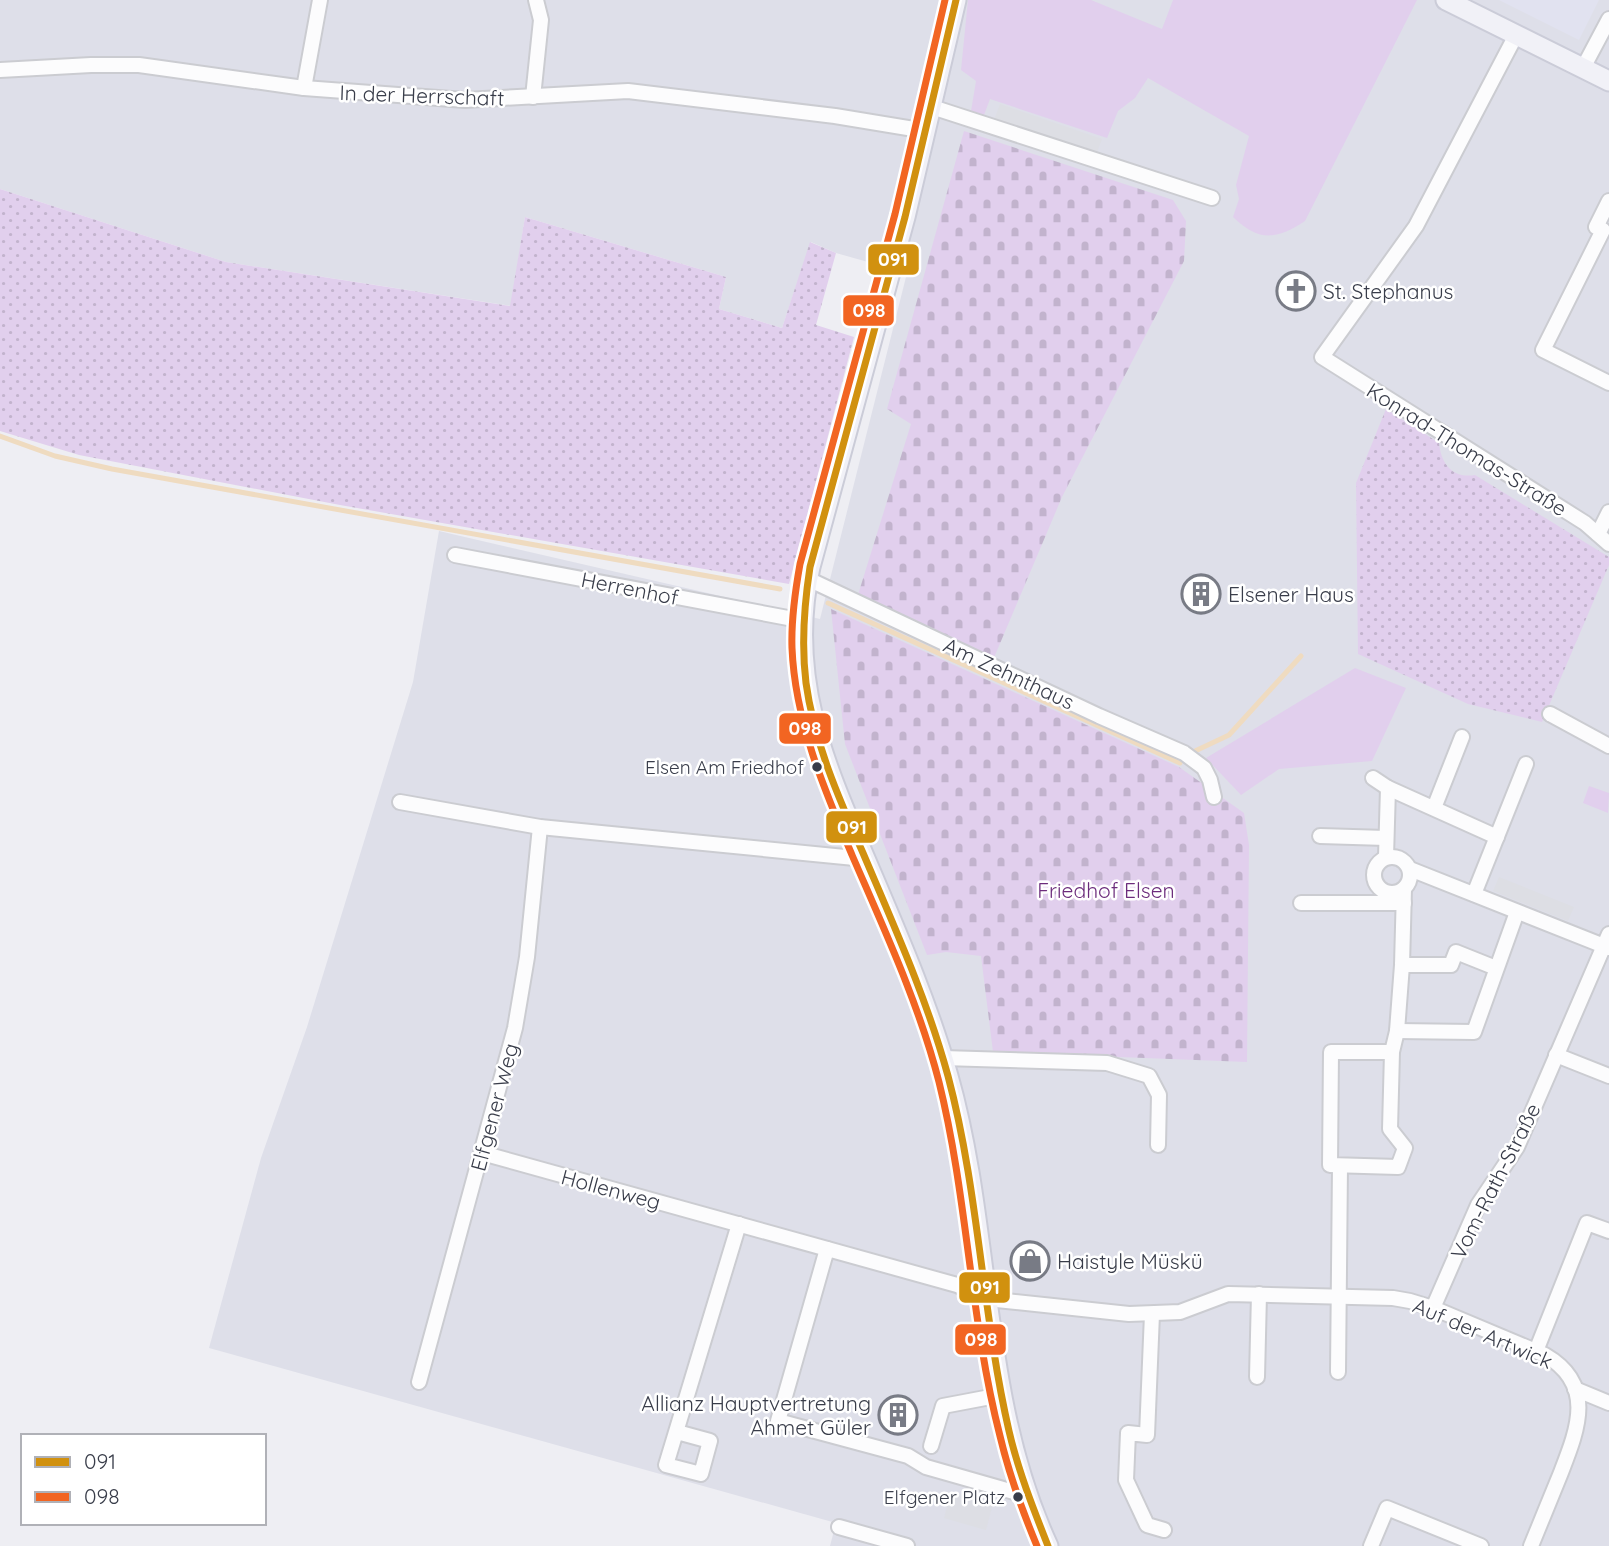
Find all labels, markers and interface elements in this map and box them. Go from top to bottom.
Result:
street label: In der Herrschaft [339,79,505,111]
line badge: 091 [867,243,920,276]
text: 091 [878,247,908,271]
church icon: St. Stephanus [1275,270,1317,312]
place label: St. Stephanus [1323,278,1453,304]
line badge: 098 [842,294,895,327]
text: 098 [853,298,885,322]
street label: Konrad-Thomas-Straße [1362,377,1572,521]
street label: Herrenhof [579,566,681,610]
building icon: Elsener Haus [1180,573,1222,615]
place label: Elsener Haus [1228,581,1354,607]
street label: Am Zehnthaus [940,631,1078,715]
line badge: 098 [778,712,832,745]
text: 098 [789,716,821,740]
place label: Elsen Am Friedhof [645,755,804,779]
marker: Elsen Am Friedhof [810,760,824,774]
line badge: 091 [825,810,878,844]
text: 091 [837,815,867,839]
park label: Friedhof Elsen [1037,877,1175,903]
street label: Elfgener Weg [464,1040,524,1174]
street label: Vom-Rath-Straße [1444,1099,1546,1263]
street label: Hollenweg [558,1163,664,1215]
shop icon: Haistyle Müskü [1009,1240,1051,1282]
place label: Haistyle Müskü [1057,1248,1203,1274]
line badge: 091 [958,1271,1011,1304]
text: 091 [970,1275,1000,1299]
street label: Auf der Artwick [1409,1292,1557,1374]
line badge: 098 [954,1323,1007,1356]
text: 098 [965,1327,997,1351]
place label: Allianz Hauptvertretung Ahmet Güler [641,1390,871,1440]
building icon: Allianz Hauptvertretung Ahmet Güler [877,1394,919,1436]
legend [21,1434,266,1525]
text: 091 [84,1448,116,1474]
text: 098 [84,1483,120,1509]
place label: Elfgener Platz [884,1485,1005,1509]
marker: Elfgener Platz [1011,1490,1025,1504]

